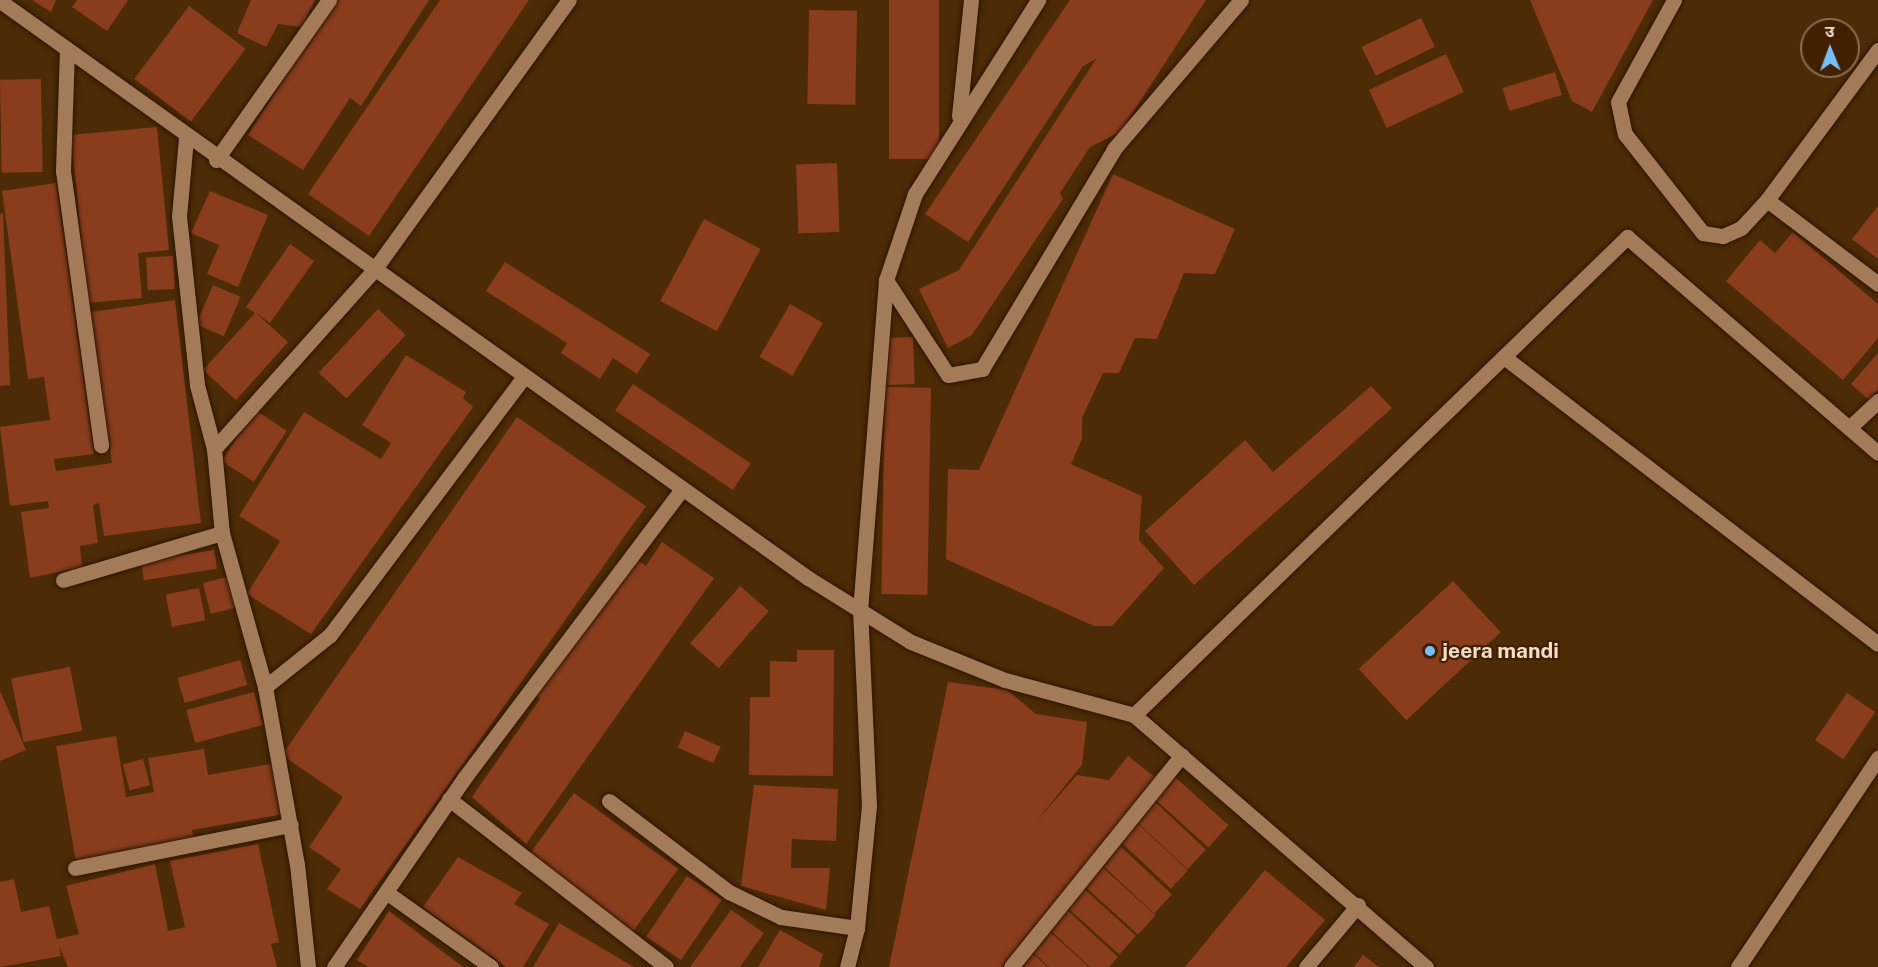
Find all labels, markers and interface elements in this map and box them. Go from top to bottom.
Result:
north arrow [1800,18,1860,78]
text: उ [1825,22,1835,41]
place label: jeera mandi [1442,638,1559,664]
marker: jeera mandi [1423,644,1437,658]

